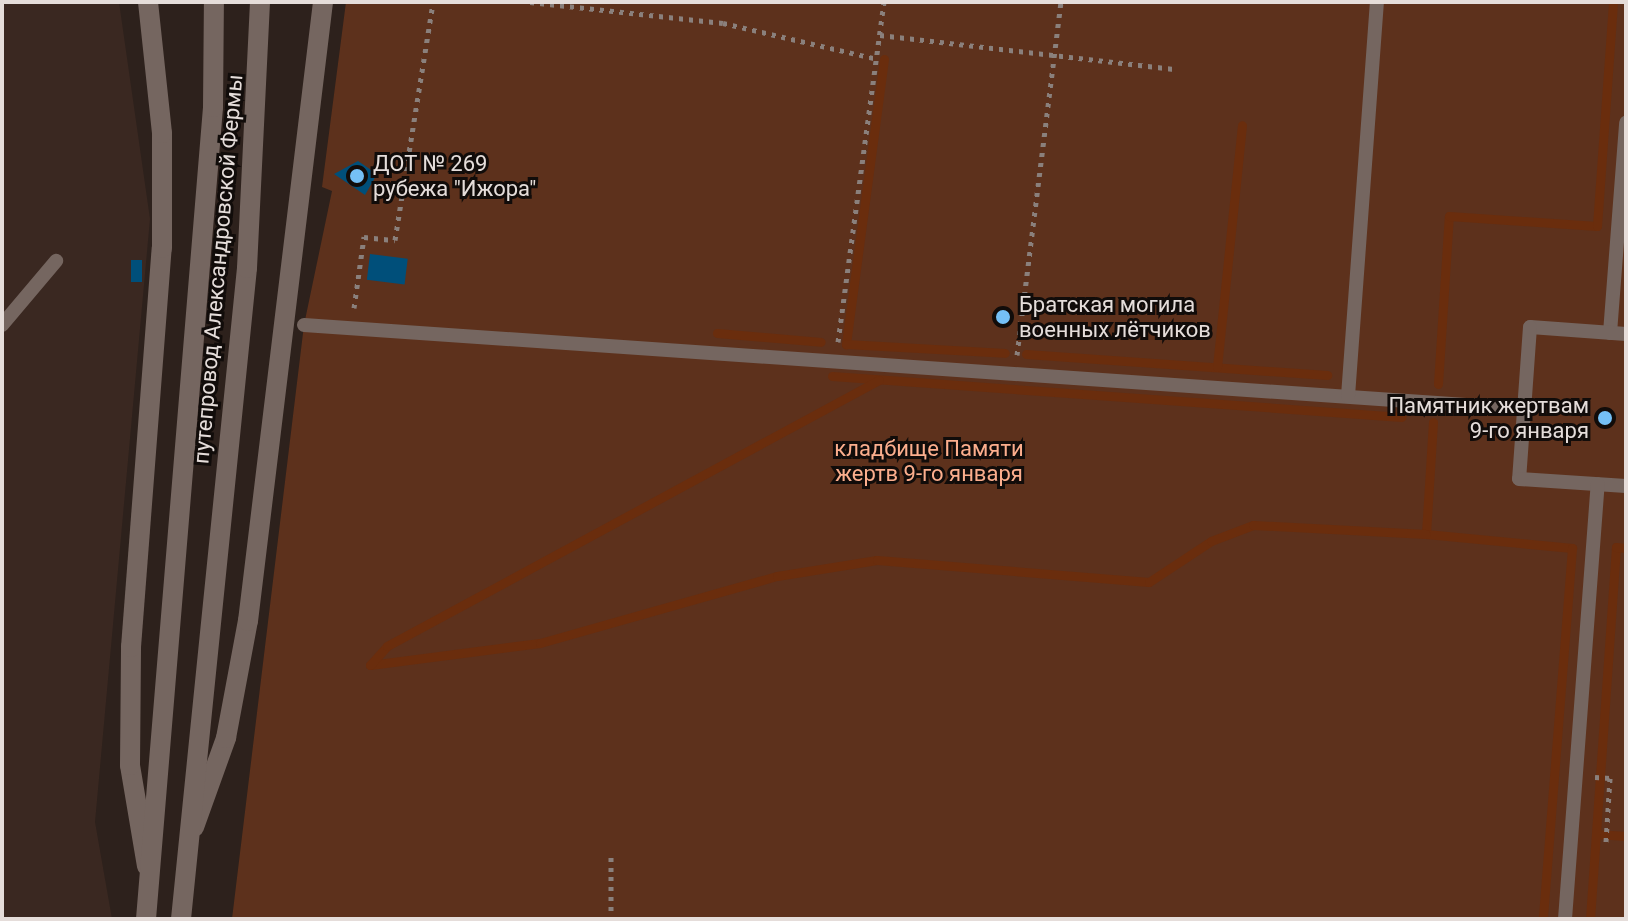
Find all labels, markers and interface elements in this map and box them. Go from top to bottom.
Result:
street label: путепровод Александровской Фермы [188,73,248,465]
place label: ДОТ № 269 рубежа "Ижора" [373,150,536,202]
marker: ДОТ № 269 рубежа "Ижора" [348,167,366,185]
place label: Братская могила военных лётчиков [1019,291,1211,342]
marker: Братская могила военных лётчиков [994,308,1012,326]
place label: Памятник жертвам 9-го января [1388,392,1589,444]
marker: Памятник жертвам 9-го января [1596,409,1614,427]
park label: кладбище Памяти жертв 9-го января [834,435,1024,486]

